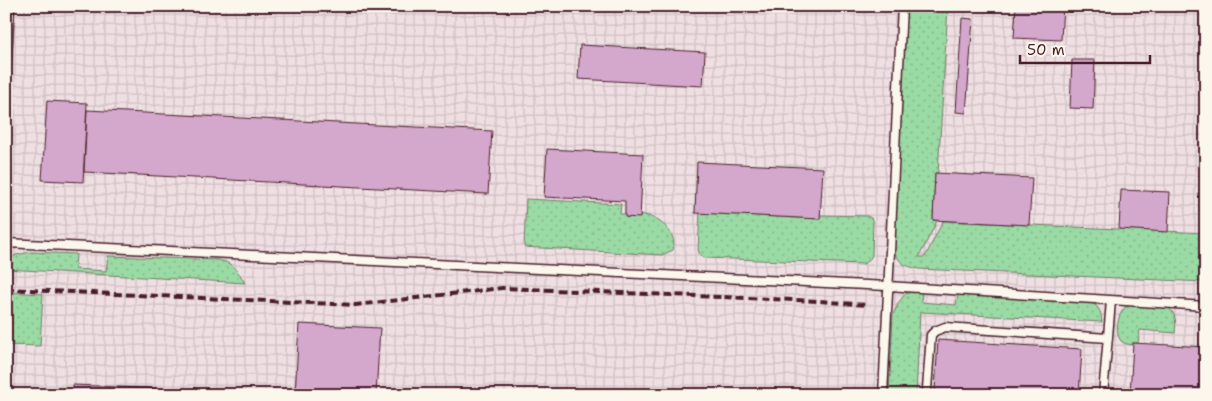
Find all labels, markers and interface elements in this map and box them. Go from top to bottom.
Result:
scale bar [1020,32,1150,64]
text: 50 m [1027,40,1065,60]

